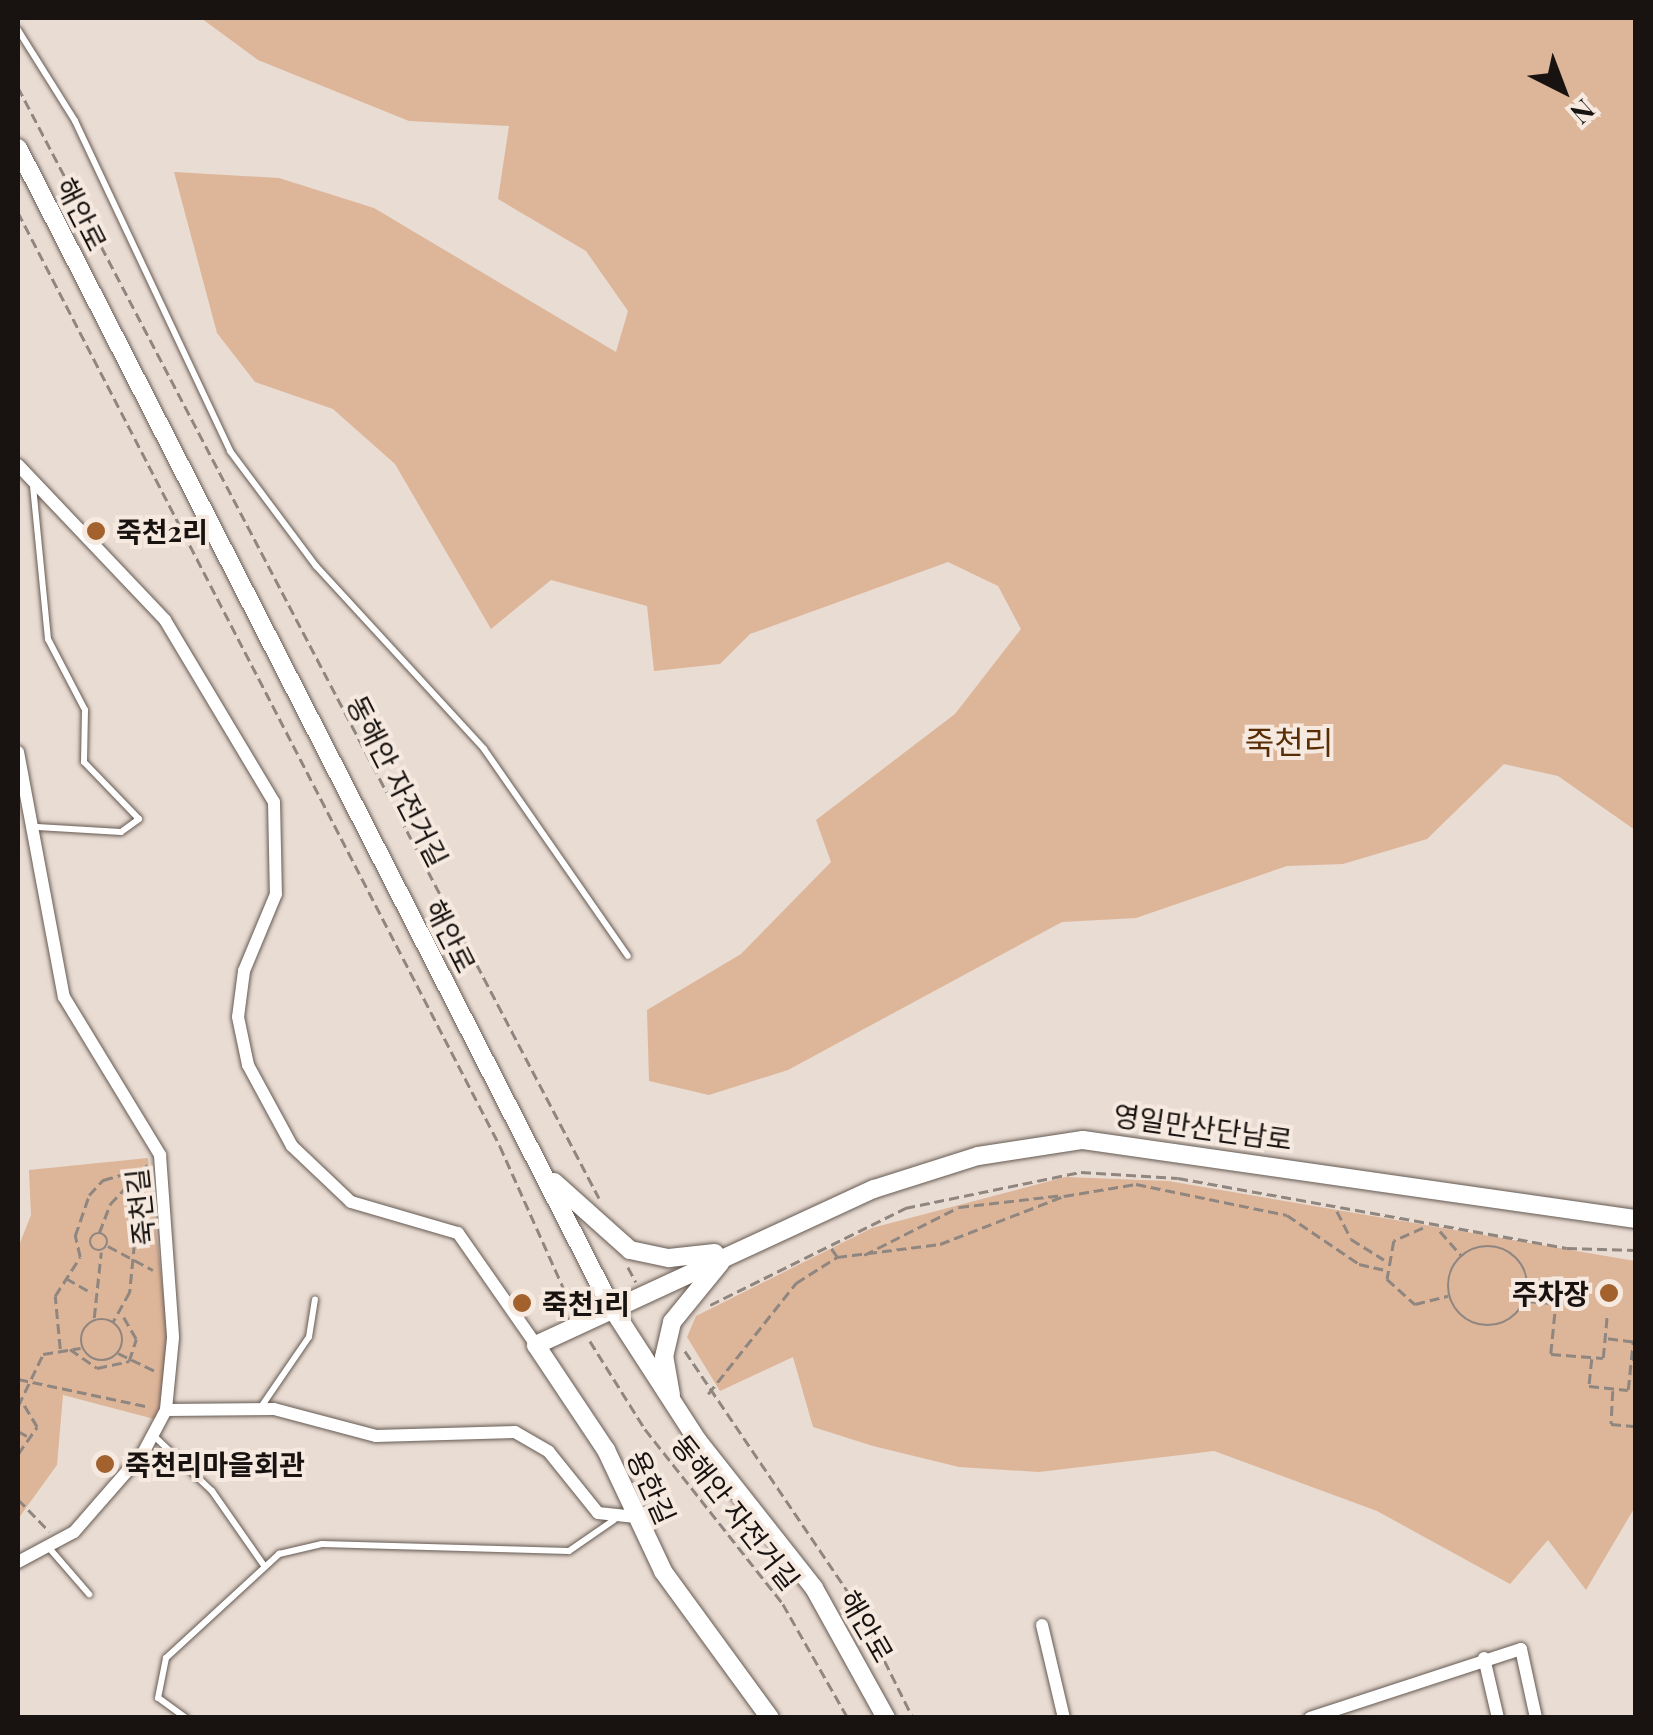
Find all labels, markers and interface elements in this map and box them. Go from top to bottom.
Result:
north arrow [1513,40,1613,140]
text: N [1564,92,1603,133]
street label: 해안로 [49,172,115,256]
place label: 죽천2리 [116,514,208,548]
marker: 죽천2리 [85,520,107,542]
street label: 동해안 자전거길 [341,690,455,872]
district label: 죽천리 [1245,722,1333,760]
street label: 해안로 [418,894,484,978]
street label: 영일만산단남로 [1111,1098,1295,1156]
street label: 죽천길 [119,1167,161,1247]
place label: 주차장 [1512,1276,1589,1310]
marker: 주차장 [1598,1282,1620,1304]
place label: 죽천1리 [542,1286,630,1320]
marker: 죽천1리 [511,1292,533,1314]
street label: 동해안 자전거길 [665,1428,807,1596]
street label: 용한길 [621,1445,683,1529]
place label: 죽천리마을회관 [125,1447,305,1481]
marker: 죽천리마을회관 [94,1453,116,1475]
street label: 해안로 [833,1584,901,1668]

